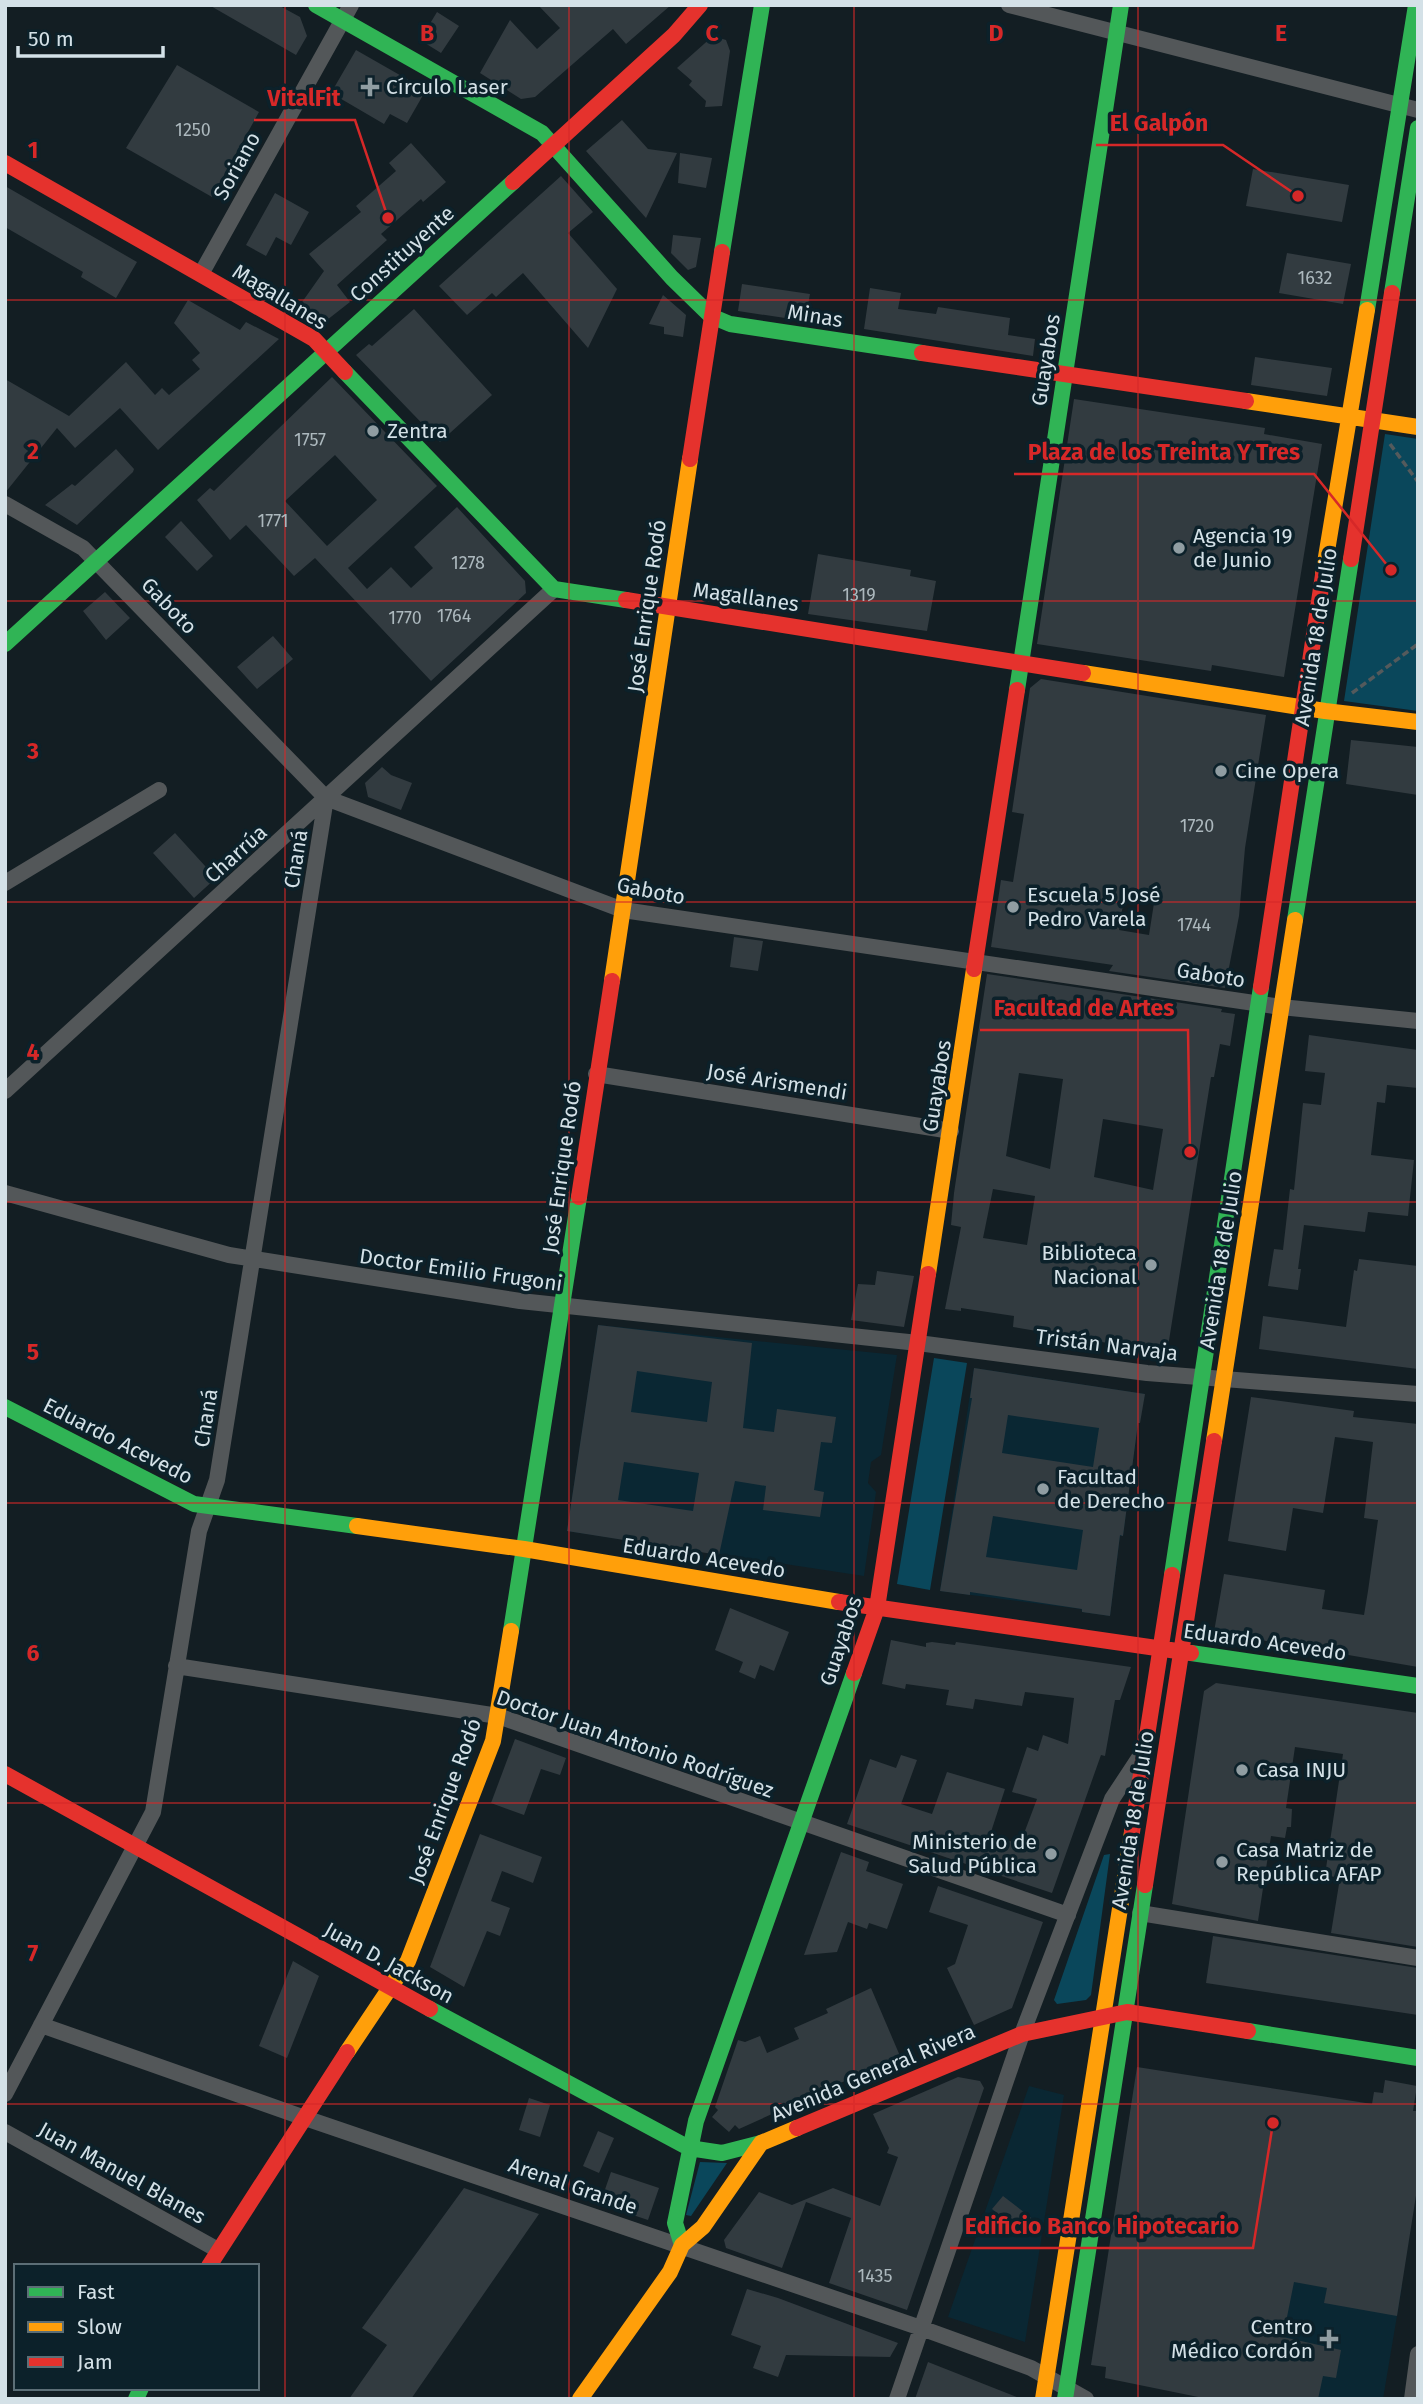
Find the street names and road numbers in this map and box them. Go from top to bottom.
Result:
street label: Soriano [208,127,266,205]
street label: Constituyente [344,200,460,308]
street label: Magallanes [228,258,332,336]
street label: Minas [786,299,845,333]
street label: Guayabos [1026,312,1066,408]
street label: José Enrique Rodó [622,518,672,694]
street label: Avenida 18 de Julio [1289,546,1343,728]
street label: Gaboto [136,572,202,640]
street label: Magallanes [691,577,801,617]
street label: Charrúa [199,819,273,889]
street label: Chaná [279,828,313,890]
street label: Gaboto [615,872,687,910]
street label: Gaboto [1175,957,1247,993]
street label: Guayabos [917,1038,957,1134]
street label: José Arismendi [705,1058,849,1106]
street label: José Enrique Rodó [537,1079,587,1255]
street label: Avenida 18 de Julio [1194,1169,1248,1351]
street label: Doctor Emilio Frugoni [358,1243,564,1297]
street label: Tristán Narvaja [1034,1323,1180,1367]
street label: Chaná [189,1387,223,1449]
street label: Eduardo Acevedo [39,1392,197,1490]
street label: Eduardo Acevedo [621,1532,787,1584]
street label: Guayabos [814,1593,868,1689]
street label: Eduardo Acevedo [1182,1618,1348,1666]
street label: Doctor Juan Antonio Rodríguez [493,1684,777,1804]
street label: José Enrique Rodó [403,1715,487,1887]
street label: Avenida 18 de Julio [1106,1729,1160,1911]
street label: Juan D. Jackson [319,1917,459,2009]
street label: Avenida General Rivera [767,2018,979,2128]
street label: Juan Manuel Blanes [34,2116,210,2230]
street label: Arenal Grande [505,2152,641,2220]

